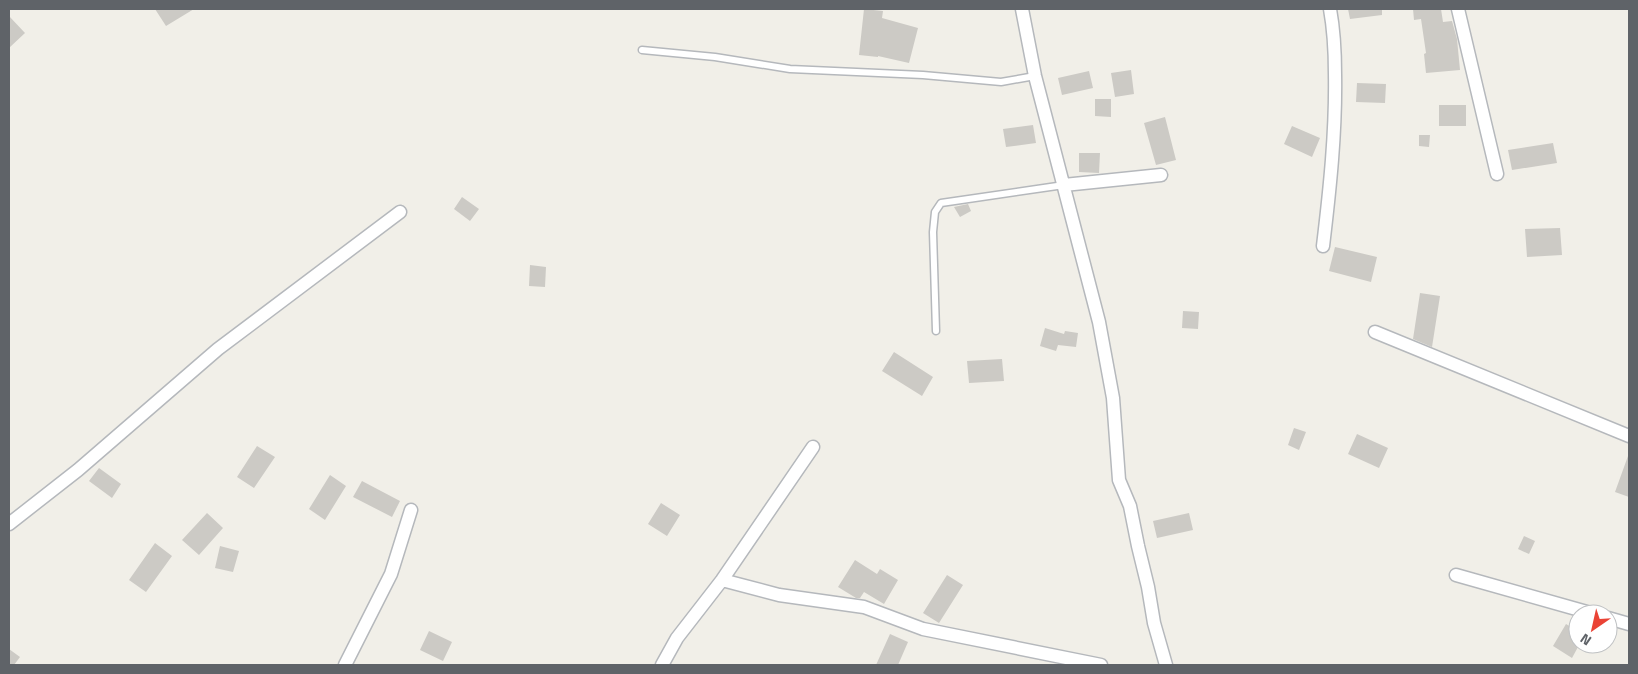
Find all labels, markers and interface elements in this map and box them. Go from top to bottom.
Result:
north arrow [1568,604,1618,654]
text: N [1576,629,1595,652]

